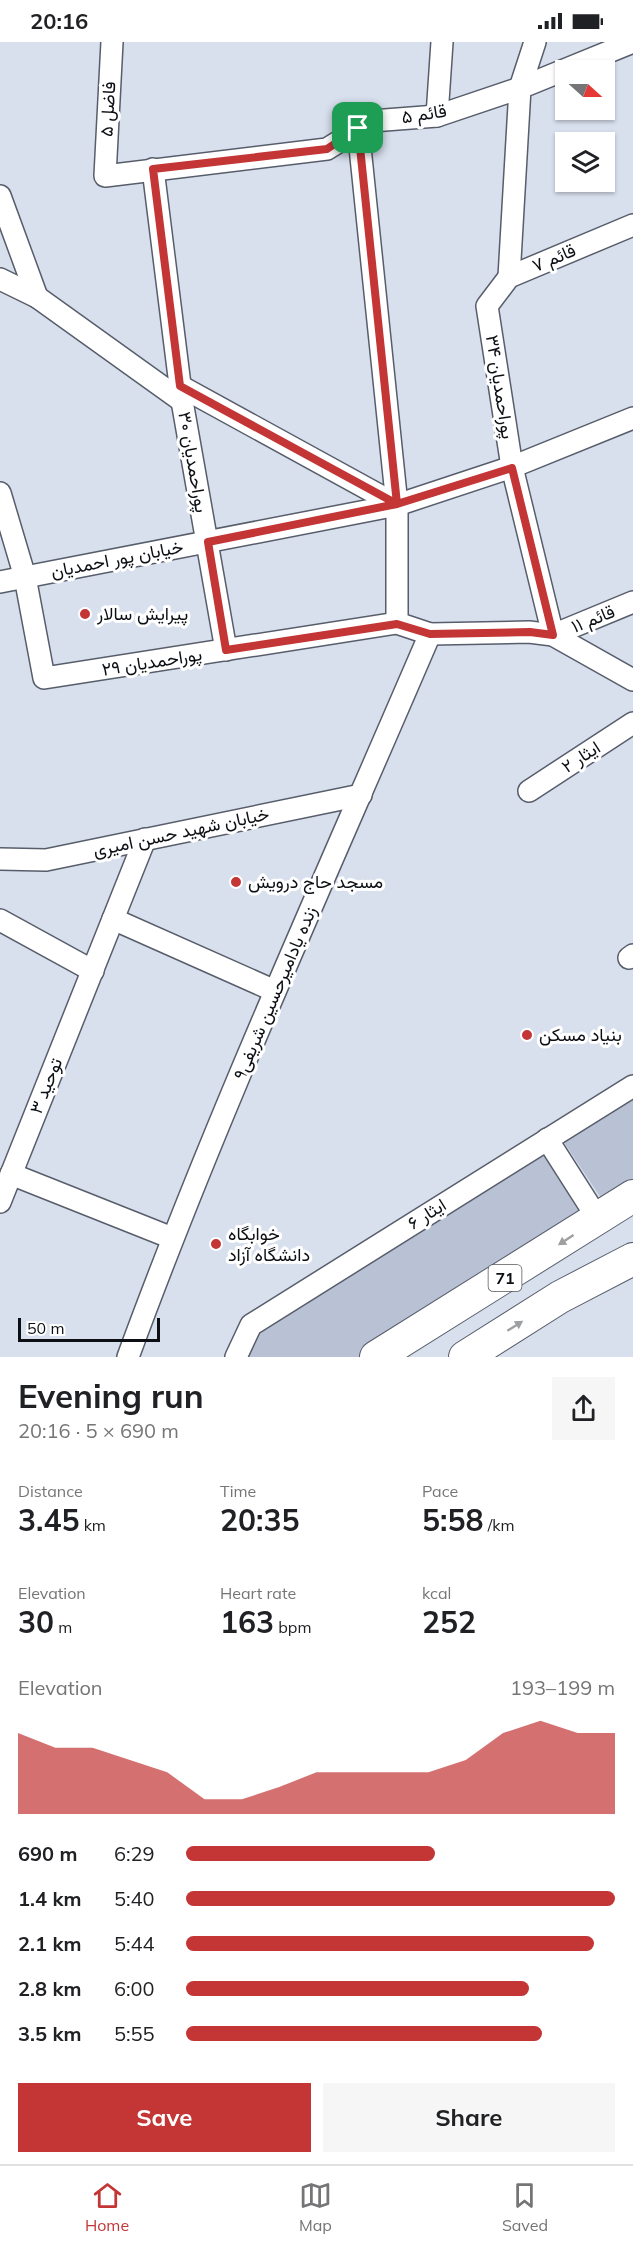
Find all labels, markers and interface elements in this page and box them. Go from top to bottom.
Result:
text: 20:16 [30,7,88,35]
north arrow [555,60,615,120]
map controls [555,60,615,192]
street label: فاضل ۵ [95,81,120,137]
street label: قائم ۵ [400,99,448,129]
pin [332,102,383,153]
icon: arrive [341,111,374,144]
button: layers [555,132,615,192]
street label: قائم ۷ [529,238,579,278]
street label: پوراحمدیان ۳۴ [480,333,520,441]
street label: پوراحمدیان ۳۰ [172,410,214,514]
street label: خیابان پور احمدیان [49,534,185,584]
street label: قائم ۱۱ [568,599,618,639]
place label: پیرایش سالار [96,602,188,626]
marker: پیرایش سالار [78,607,92,621]
street label: پوراحمدیان ۲۹ [100,642,204,682]
street label: ایثار ۲ [557,736,604,778]
street label: خیابان شهید حسن امیری [91,802,271,861]
place label: مسجد حاج درویش [248,870,383,894]
marker: مسجد حاج درویش [229,875,243,889]
street label: زنده یادامیرحسین شریفی۹ [228,903,322,1083]
place label: بنیاد مسکن [539,1023,622,1046]
marker: بنیاد مسکن [520,1028,534,1042]
street label: توحید ۳ [24,1055,67,1117]
street label: ایثار ۶ [403,1193,450,1234]
place label: خوابگاه دانشگاه آزاد [228,1222,310,1266]
one-way arrow [558,1234,574,1245]
marker: خوابگاه دانشگاه آزاد [209,1237,223,1251]
road number: 71 [488,1265,522,1291]
scale bar [18,1315,160,1342]
text: 50 m [27,1318,64,1338]
one-way arrow [507,1320,523,1331]
text: Evening run [18,1375,204,1416]
button: share [552,1377,615,1440]
text: 20:16 · 5 × 690 m [18,1418,179,1443]
text: Distance [18,1481,83,1501]
text: Time [220,1481,256,1501]
text: Pace [422,1481,458,1501]
text: 3.45 [18,1501,79,1539]
text: 20:35 [220,1501,299,1539]
text: 5:58 [422,1501,483,1539]
text: km [79,1515,106,1535]
text: /km [483,1515,514,1535]
text: Elevation [18,1583,86,1603]
text: Heart rate [220,1583,296,1603]
text: kcal [422,1583,451,1603]
text: 30 [18,1603,54,1641]
text: 163 [220,1603,274,1641]
text: 252 [422,1603,476,1641]
text: m [54,1617,72,1637]
text: bpm [274,1617,311,1637]
text: Elevation [18,1675,103,1700]
text: 193–199 m [510,1675,615,1700]
text: 690 m [18,1841,77,1866]
text: 6:29 [114,1841,155,1866]
text: 1.4 km [18,1886,81,1911]
text: 5:40 [114,1886,155,1911]
text: 2.1 km [18,1931,81,1956]
text: 5:44 [114,1931,155,1956]
text: 2.8 km [18,1976,81,2001]
text: 6:00 [114,1976,155,2001]
text: 3.5 km [18,2021,81,2046]
text: 5:55 [114,2021,155,2046]
button: Save [18,2083,311,2152]
button: Share [323,2083,615,2152]
tab: Home [85,2179,129,2235]
tab: Map [299,2179,332,2235]
tab: Saved [502,2179,548,2235]

